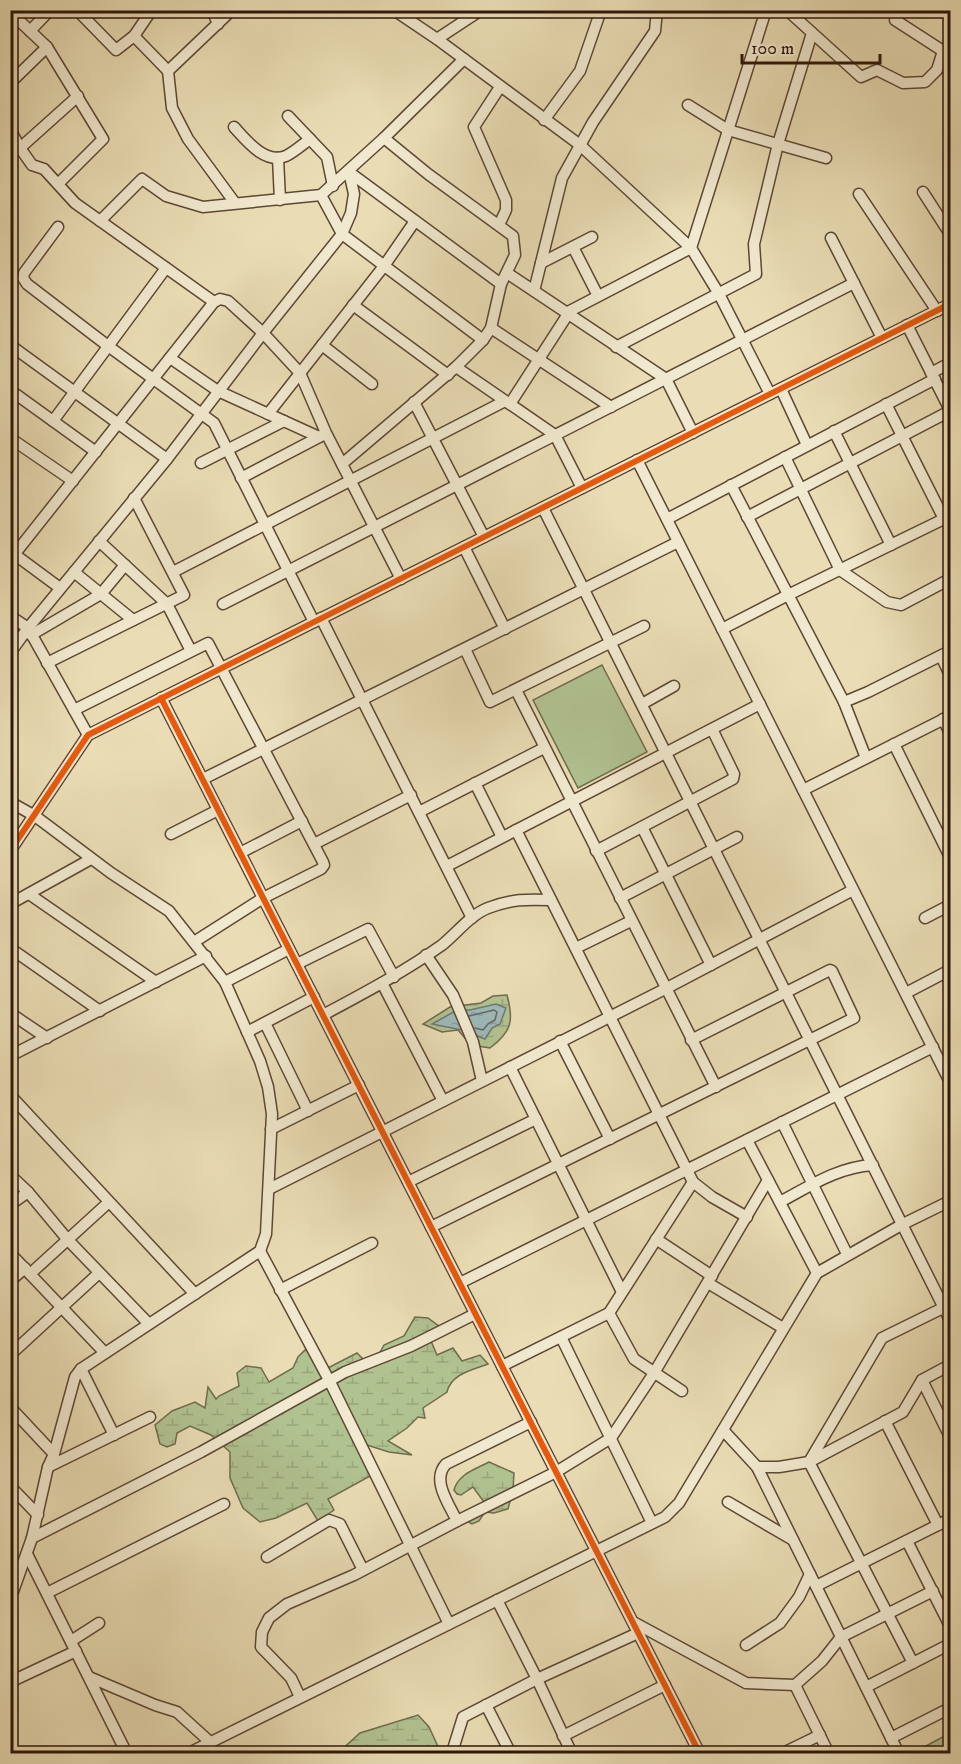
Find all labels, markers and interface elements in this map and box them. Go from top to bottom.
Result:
scale bar [742,27,880,65]
text: 100 m [751,38,794,60]

